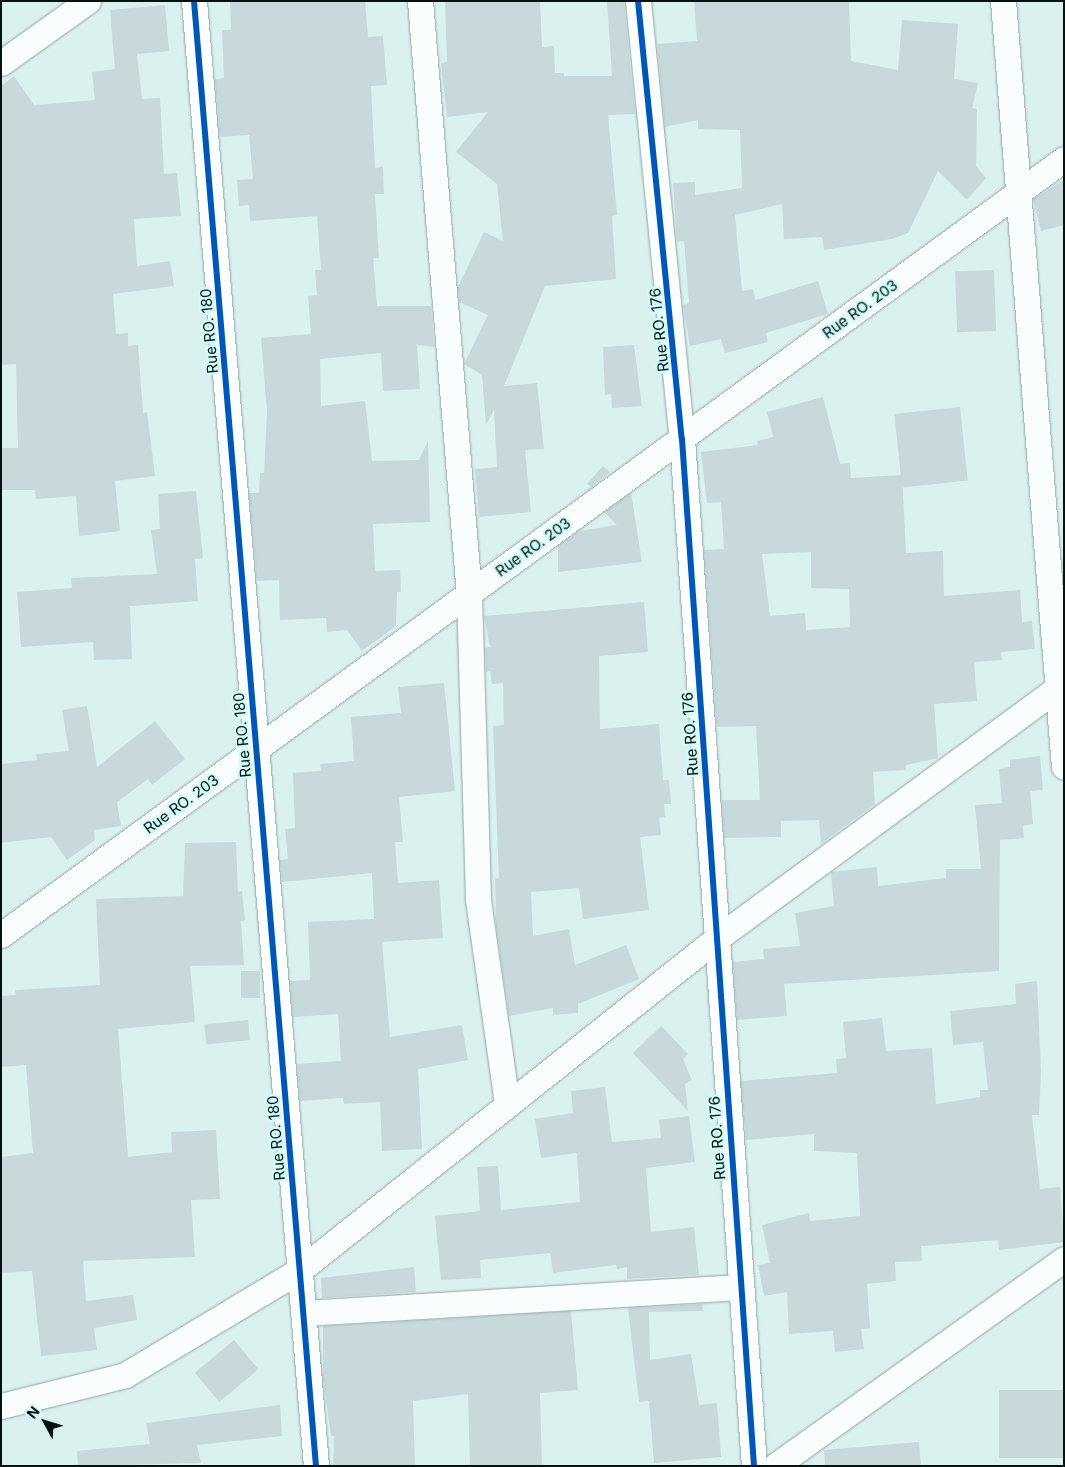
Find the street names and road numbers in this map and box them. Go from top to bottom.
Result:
street label: Rue RO. 203 [819,276,901,342]
street label: Rue RO. 176 [646,287,672,373]
street label: Rue RO. 180 [196,288,222,374]
street label: Rue RO. 203 [492,514,574,580]
street label: Rue RO. 176 [678,691,702,777]
street label: Rue RO. 180 [229,692,255,778]
street label: Rue RO. 203 [140,771,222,837]
street label: Rue RO. 180 [263,1095,289,1181]
street label: Rue RO. 176 [705,1095,729,1181]

